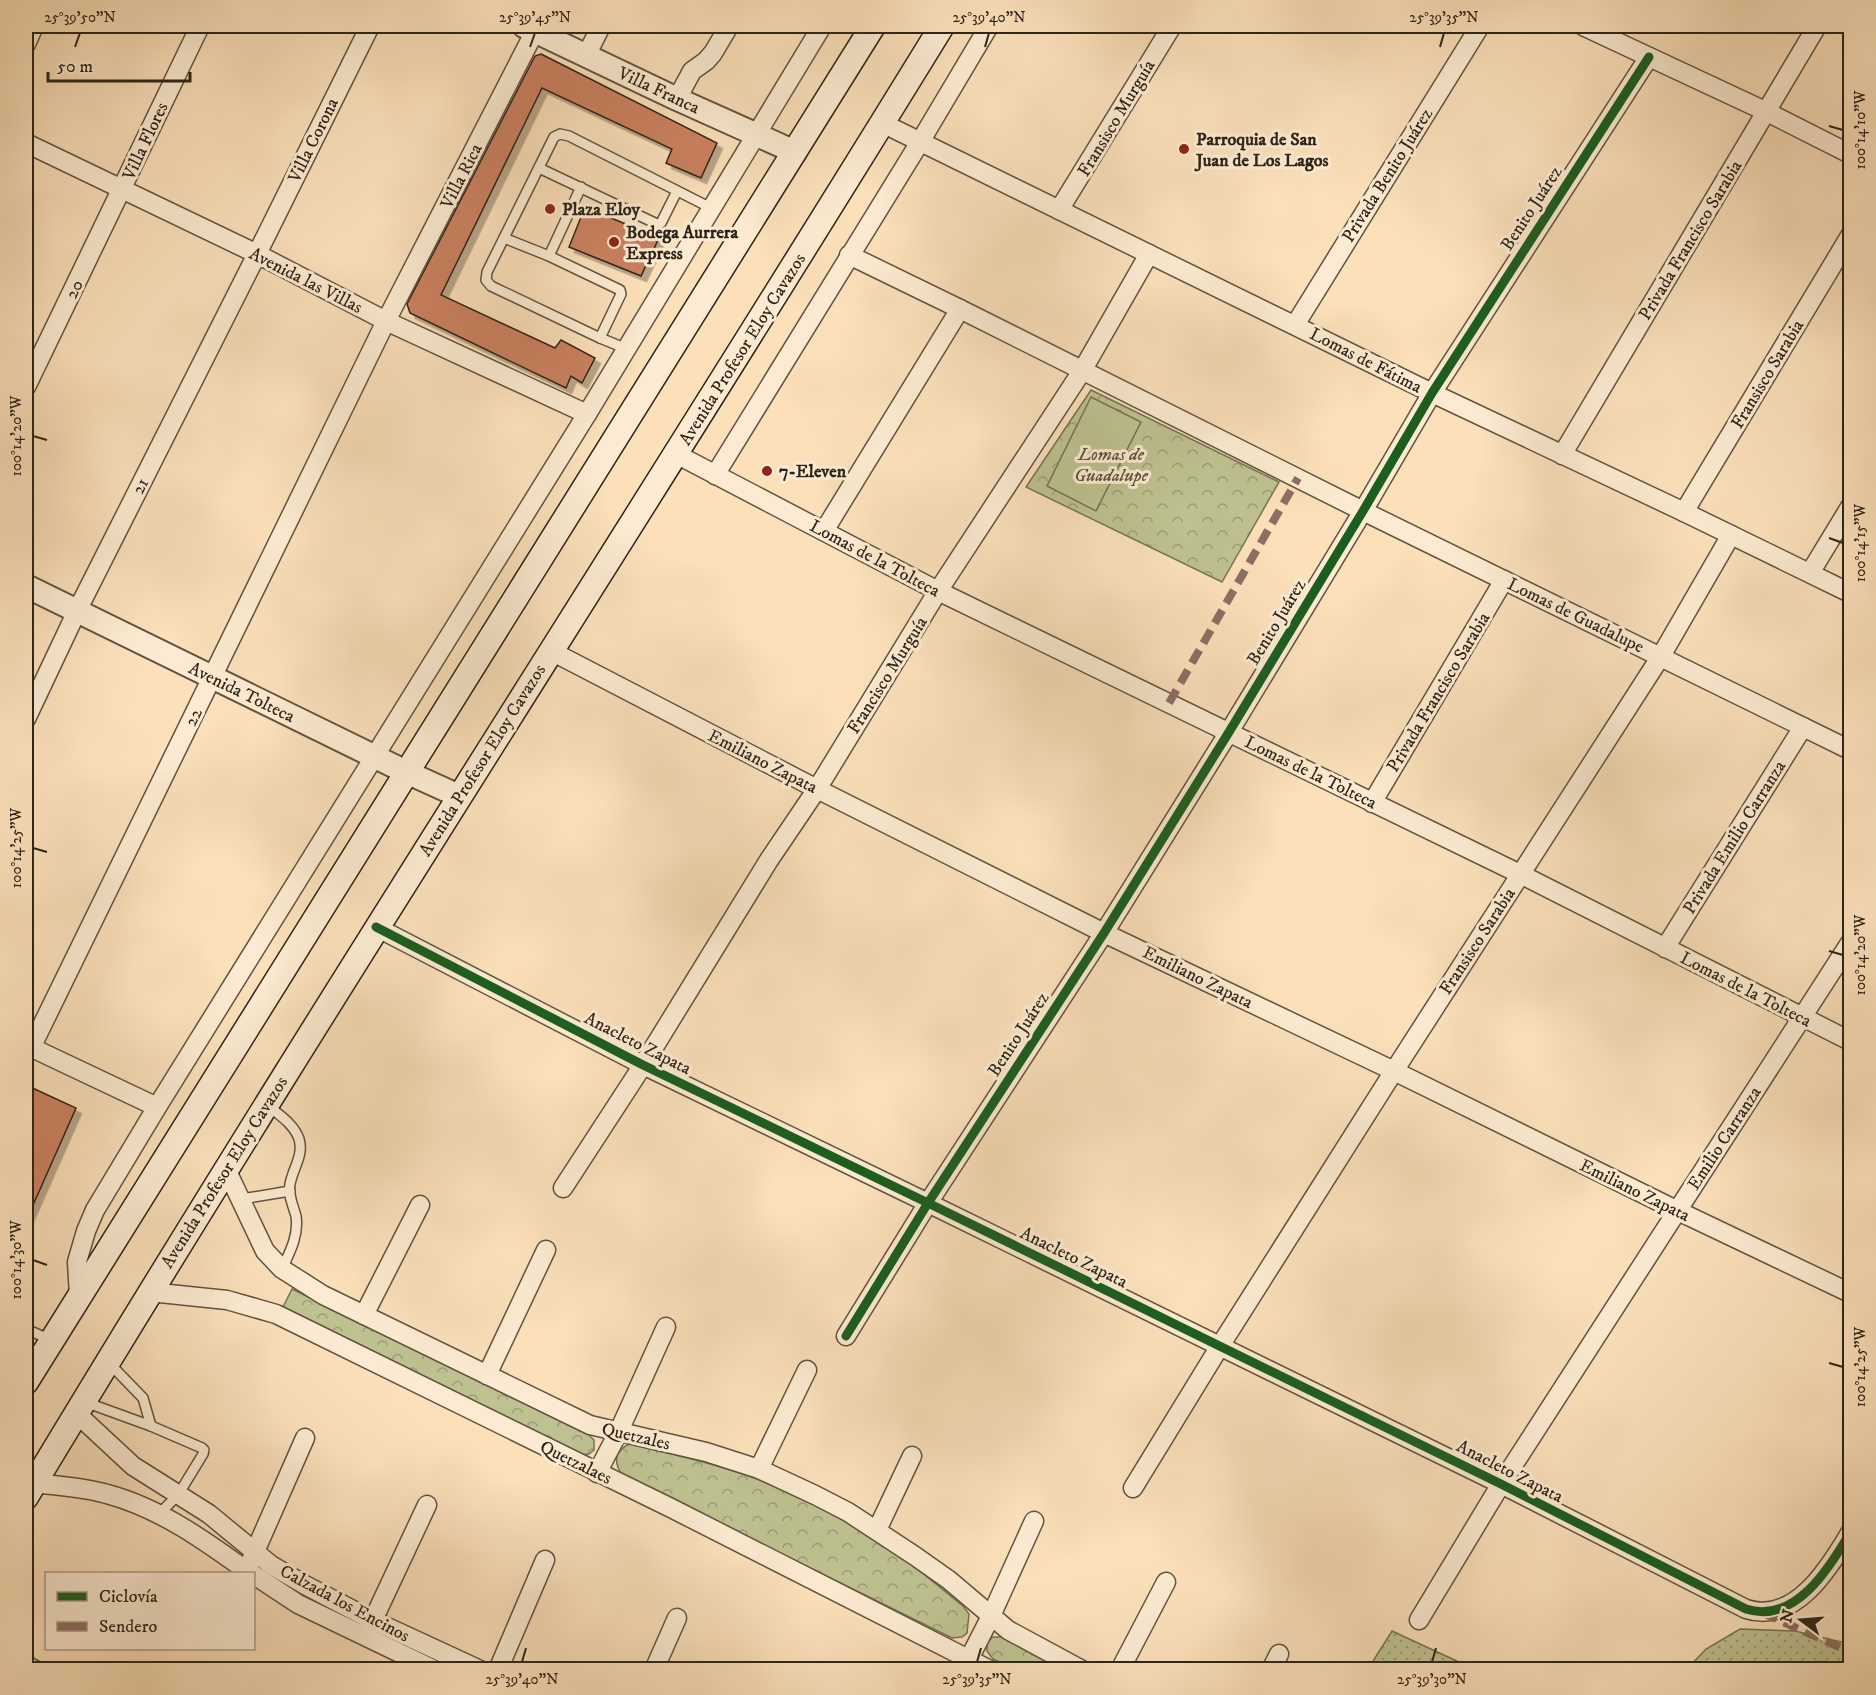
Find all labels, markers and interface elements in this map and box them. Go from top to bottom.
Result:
text: 25°39'50"N [44,8,116,27]
text: 25°39'45"N [499,8,571,27]
text: 25°39'40"N [953,8,1025,27]
text: 25°39'35"N [1409,8,1479,27]
scale bar [48,45,190,83]
text: 50 m [57,56,93,78]
street label: Fransisco Murguía [1073,56,1161,181]
street label: Villa Franca [613,62,703,120]
text: 100°14'10"W [1851,90,1870,170]
street label: Villa Corona [284,94,344,187]
street label: Villa Flores [118,99,174,185]
street label: Privada Benito Juárez [1338,104,1438,247]
place label: Parroquia de San Juan de Los Lagos [1194,129,1328,172]
street label: Villa Rica [436,140,488,214]
marker: Parroquia de San Juan de Los Lagos [1177,142,1191,156]
street label: Privada Francisco Sarabia [1634,156,1747,324]
street label: Benito Juárez [1496,162,1567,255]
place label: Plaza Eloy [562,199,641,221]
marker: Plaza Eloy [543,202,557,216]
place label: Bodega Aurrera Express [626,222,739,265]
marker: Bodega Aurrera Express [607,235,621,249]
street label: Avenida las Villas [245,243,366,319]
street label: Avenida Profesor Eloy Cavazos [675,250,811,450]
street label: 20 [61,276,89,303]
street label: Fransisco Sarabia [1727,316,1809,433]
street label: Lomas de Fátima [1306,323,1426,399]
text: 100°14'20"W [7,395,26,477]
park label: Lomas de Guadalupe [1074,444,1149,487]
place label: 7-Eleven [779,461,847,483]
marker: 7-Eleven [760,464,774,478]
street label: 21 [128,475,154,498]
text: 100°14'15"W [1851,504,1870,582]
street label: Lomas de la Tolteca [806,515,944,603]
street label: Lomas de Guadalupe [1504,573,1647,658]
street label: Benito Juárez [1243,575,1311,669]
street label: Privada Francisco Sarabia [1382,608,1495,776]
street label: Francisco Murguía [843,613,933,738]
street label: Avenida Tolteca [185,658,299,728]
street label: Avenida Profesor Eloy Cavazos [415,661,551,861]
street label: 22 [180,705,208,730]
street label: Emiliano Zapata [704,725,821,799]
street label: Lomas de la Tolteca [1241,731,1381,815]
street label: Privada Emilio Carranza [1679,756,1791,918]
text: 100°14'25"W [7,808,26,888]
street label: Fransisco Sarabia [1435,884,1521,999]
text: 100°14'20"W [1851,914,1870,996]
street label: Emiliano Zapata [1139,942,1257,1014]
street label: Lomas de la Tolteca [1676,947,1815,1033]
street label: Benito Juárez [983,988,1054,1081]
street label: Anacleto Zapata [581,1008,695,1080]
street label: Avenida Profesor Eloy Cavazos [157,1073,293,1273]
street label: Emilio Carranza [1683,1082,1767,1194]
street label: Emiliano Zapata [1576,1155,1694,1227]
text: 100°14'30"W [7,1220,26,1300]
street label: Anacleto Zapata [1016,1222,1131,1294]
text: 100°14'25"W [1851,1327,1870,1407]
street label: Quetzales [599,1418,672,1456]
street label: Quetzalaes [536,1436,615,1490]
street label: Anacleto Zapata [1453,1436,1567,1508]
street label: Calzada los Encinos [276,1560,413,1647]
legend [45,1572,255,1650]
text: Ciclovía [99,1586,158,1608]
north arrow [1771,1590,1831,1650]
text: N [1776,1607,1799,1625]
text: Sendero [99,1616,157,1638]
text: 25°39'40"N [486,1670,558,1689]
text: 25°39'35"N [942,1670,1012,1689]
text: 25°39'30"N [1397,1670,1467,1689]

